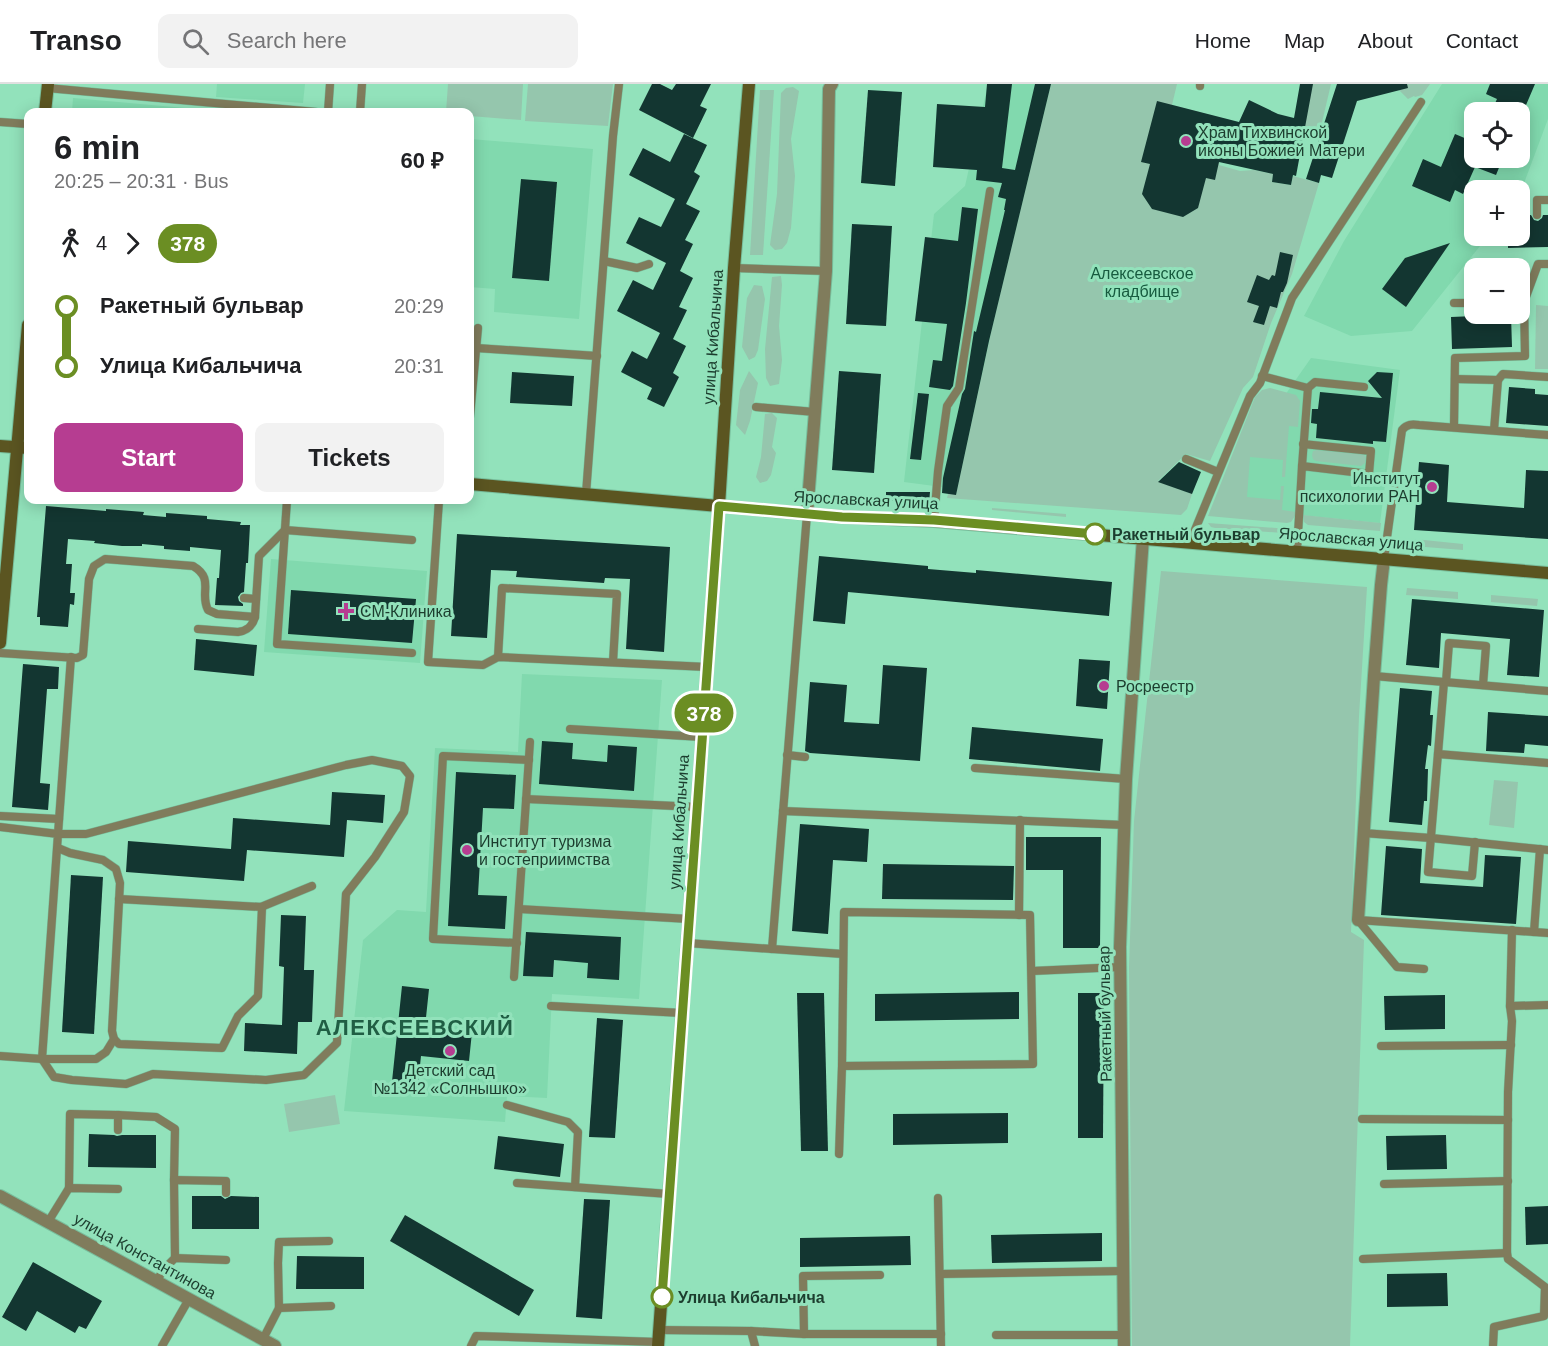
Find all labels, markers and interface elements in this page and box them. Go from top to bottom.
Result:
search box [158,14,578,68]
text: Transo [30,25,122,56]
icon: search [179,25,212,58]
text: Search here [227,28,347,53]
text: Home [1195,29,1251,52]
text: Map [1284,29,1325,52]
text: About [1358,29,1413,52]
text: Contact [1446,29,1518,52]
map controls [1464,102,1530,324]
button: locate [1464,102,1530,168]
place label: Храм Тихвинской иконы Божией Матери [1198,124,1365,159]
text: 6 min [54,129,140,166]
marker: Храм Тихвинской иконы Божией Матери [1179,134,1193,148]
text: 60 ₽ [401,148,444,173]
text: 20:25 – 20:31 · Bus [54,170,229,192]
button: + [1464,180,1530,246]
icon: walk [54,227,87,260]
icon: forward [116,227,149,260]
text: 4 [96,232,107,254]
text: 378 [170,232,205,255]
button: − [1464,258,1530,324]
park label: Алексеевское кладбище [1090,265,1194,300]
street label: улица Кибальчича [700,269,726,405]
text: Ракетный бульвар [100,293,304,318]
text: 20:29 [394,295,444,317]
text: Улица Кибальчича [100,353,302,378]
text: 20:31 [394,355,444,377]
button: Start [54,423,243,492]
button: Tickets [255,423,444,492]
place label: Институт психологии РАН [1300,470,1421,505]
marker: Институт психологии РАН [1425,480,1439,494]
street label: Ярославская улица [793,488,939,512]
marker: Ракетный бульвар [1084,523,1106,545]
street label: Ярославская улица [1278,524,1424,554]
place label: Ракетный бульвар [1112,526,1260,543]
marker: СМ-Клиника [337,602,355,620]
place label: СМ-Клиника [360,603,452,620]
place label: Росреестр [1116,678,1194,695]
marker: Росреестр [1097,679,1111,693]
line badge: 378 [670,694,738,732]
text: 378 [686,702,722,725]
street label: улица Кибальчича [666,754,692,890]
place label: Институт туризма и гостеприимства [479,833,611,868]
marker: Институт туризма и гостеприимства [460,843,474,857]
street label: Ракетный бульвар [1095,946,1115,1082]
district label: АЛЕКСЕЕВСКИЙ [316,1015,514,1040]
marker: Детский сад №1342 «Солнышко» [443,1044,457,1058]
place label: Детский сад №1342 «Солнышко» [373,1062,527,1097]
street label: улица Константинова [71,1210,219,1302]
marker: Улица Кибальчича [651,1286,673,1308]
place label: Улица Кибальчича [678,1289,825,1306]

